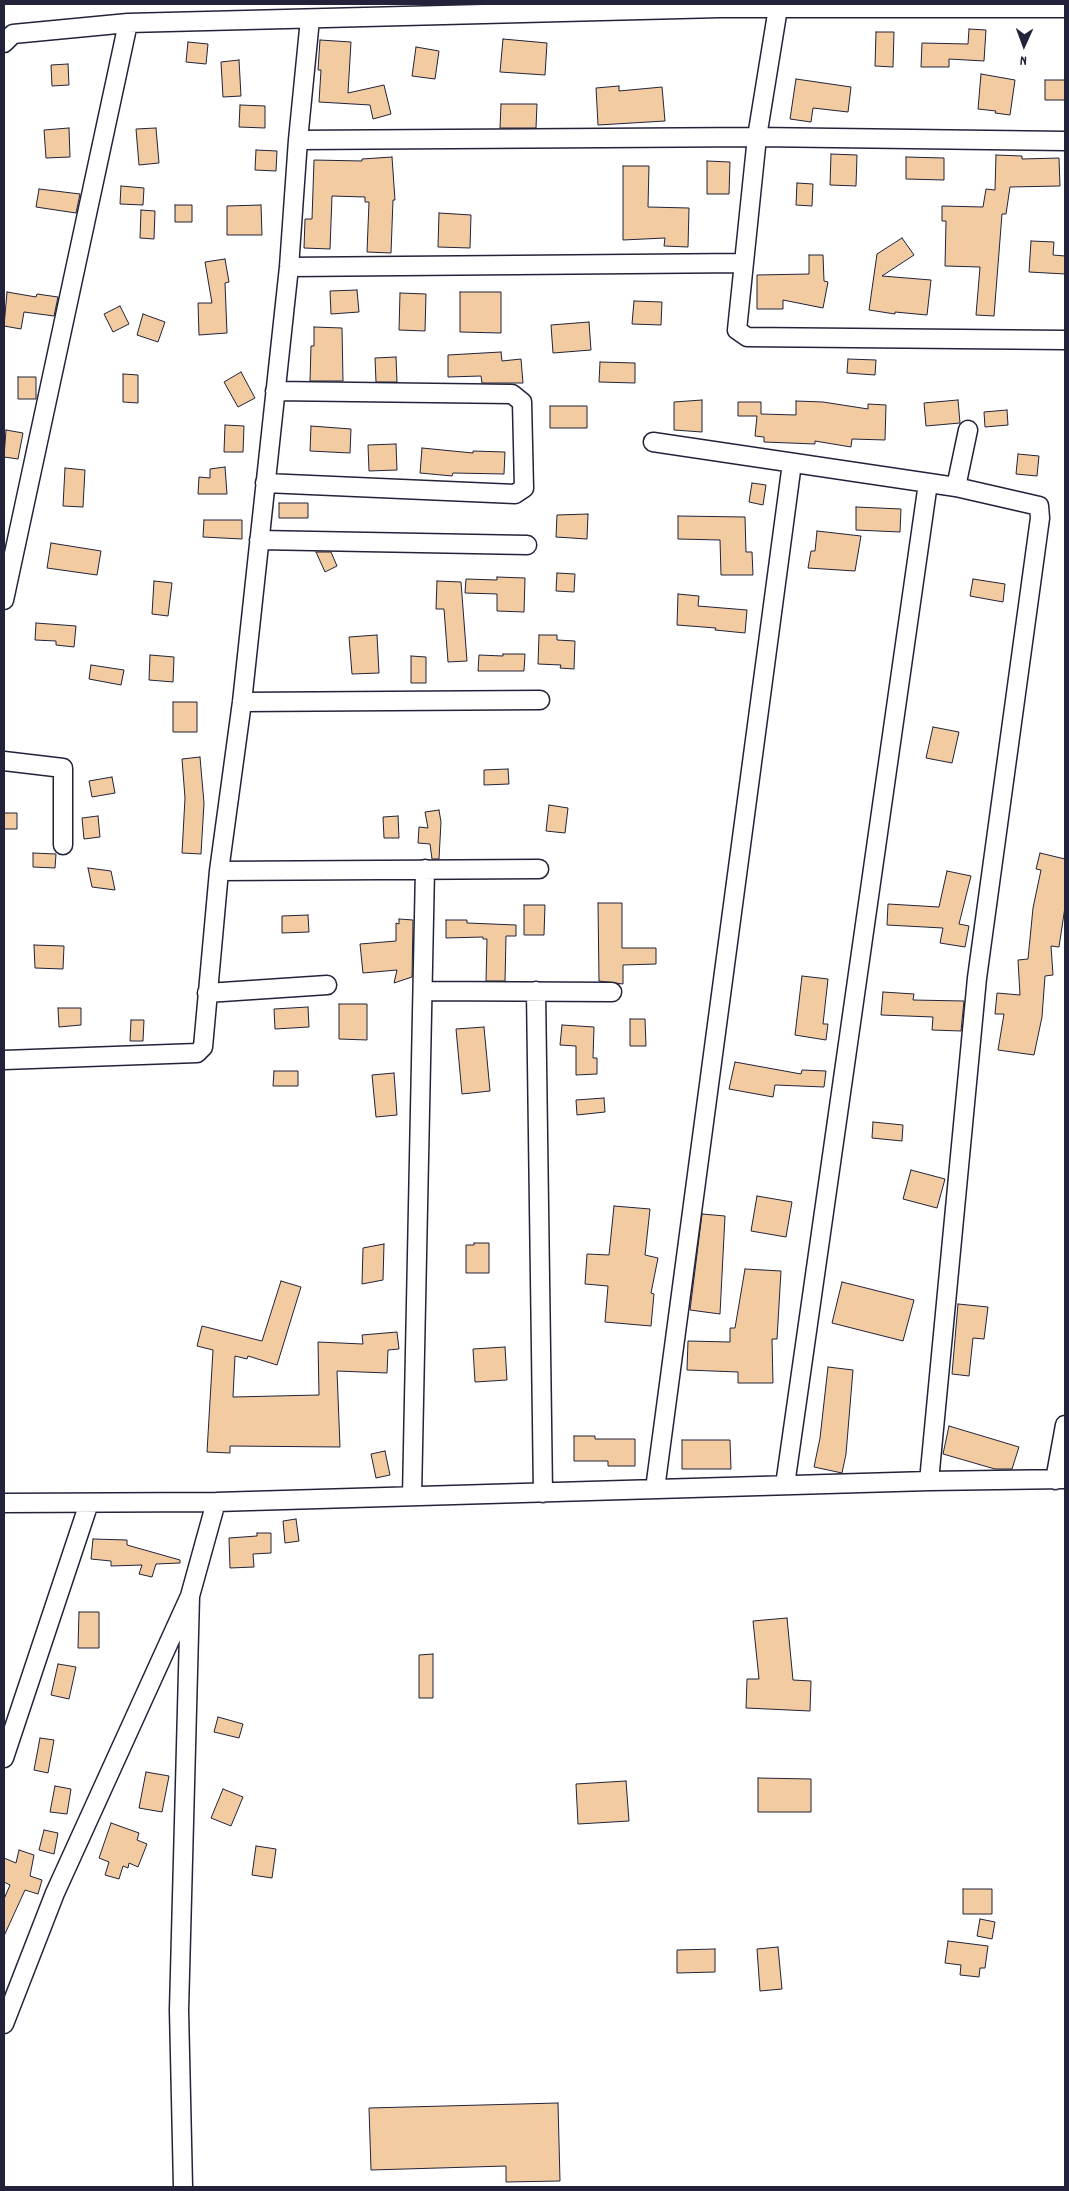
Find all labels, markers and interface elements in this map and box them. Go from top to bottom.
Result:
north arrow [999,20,1049,70]
text: N [1020,50,1027,70]

